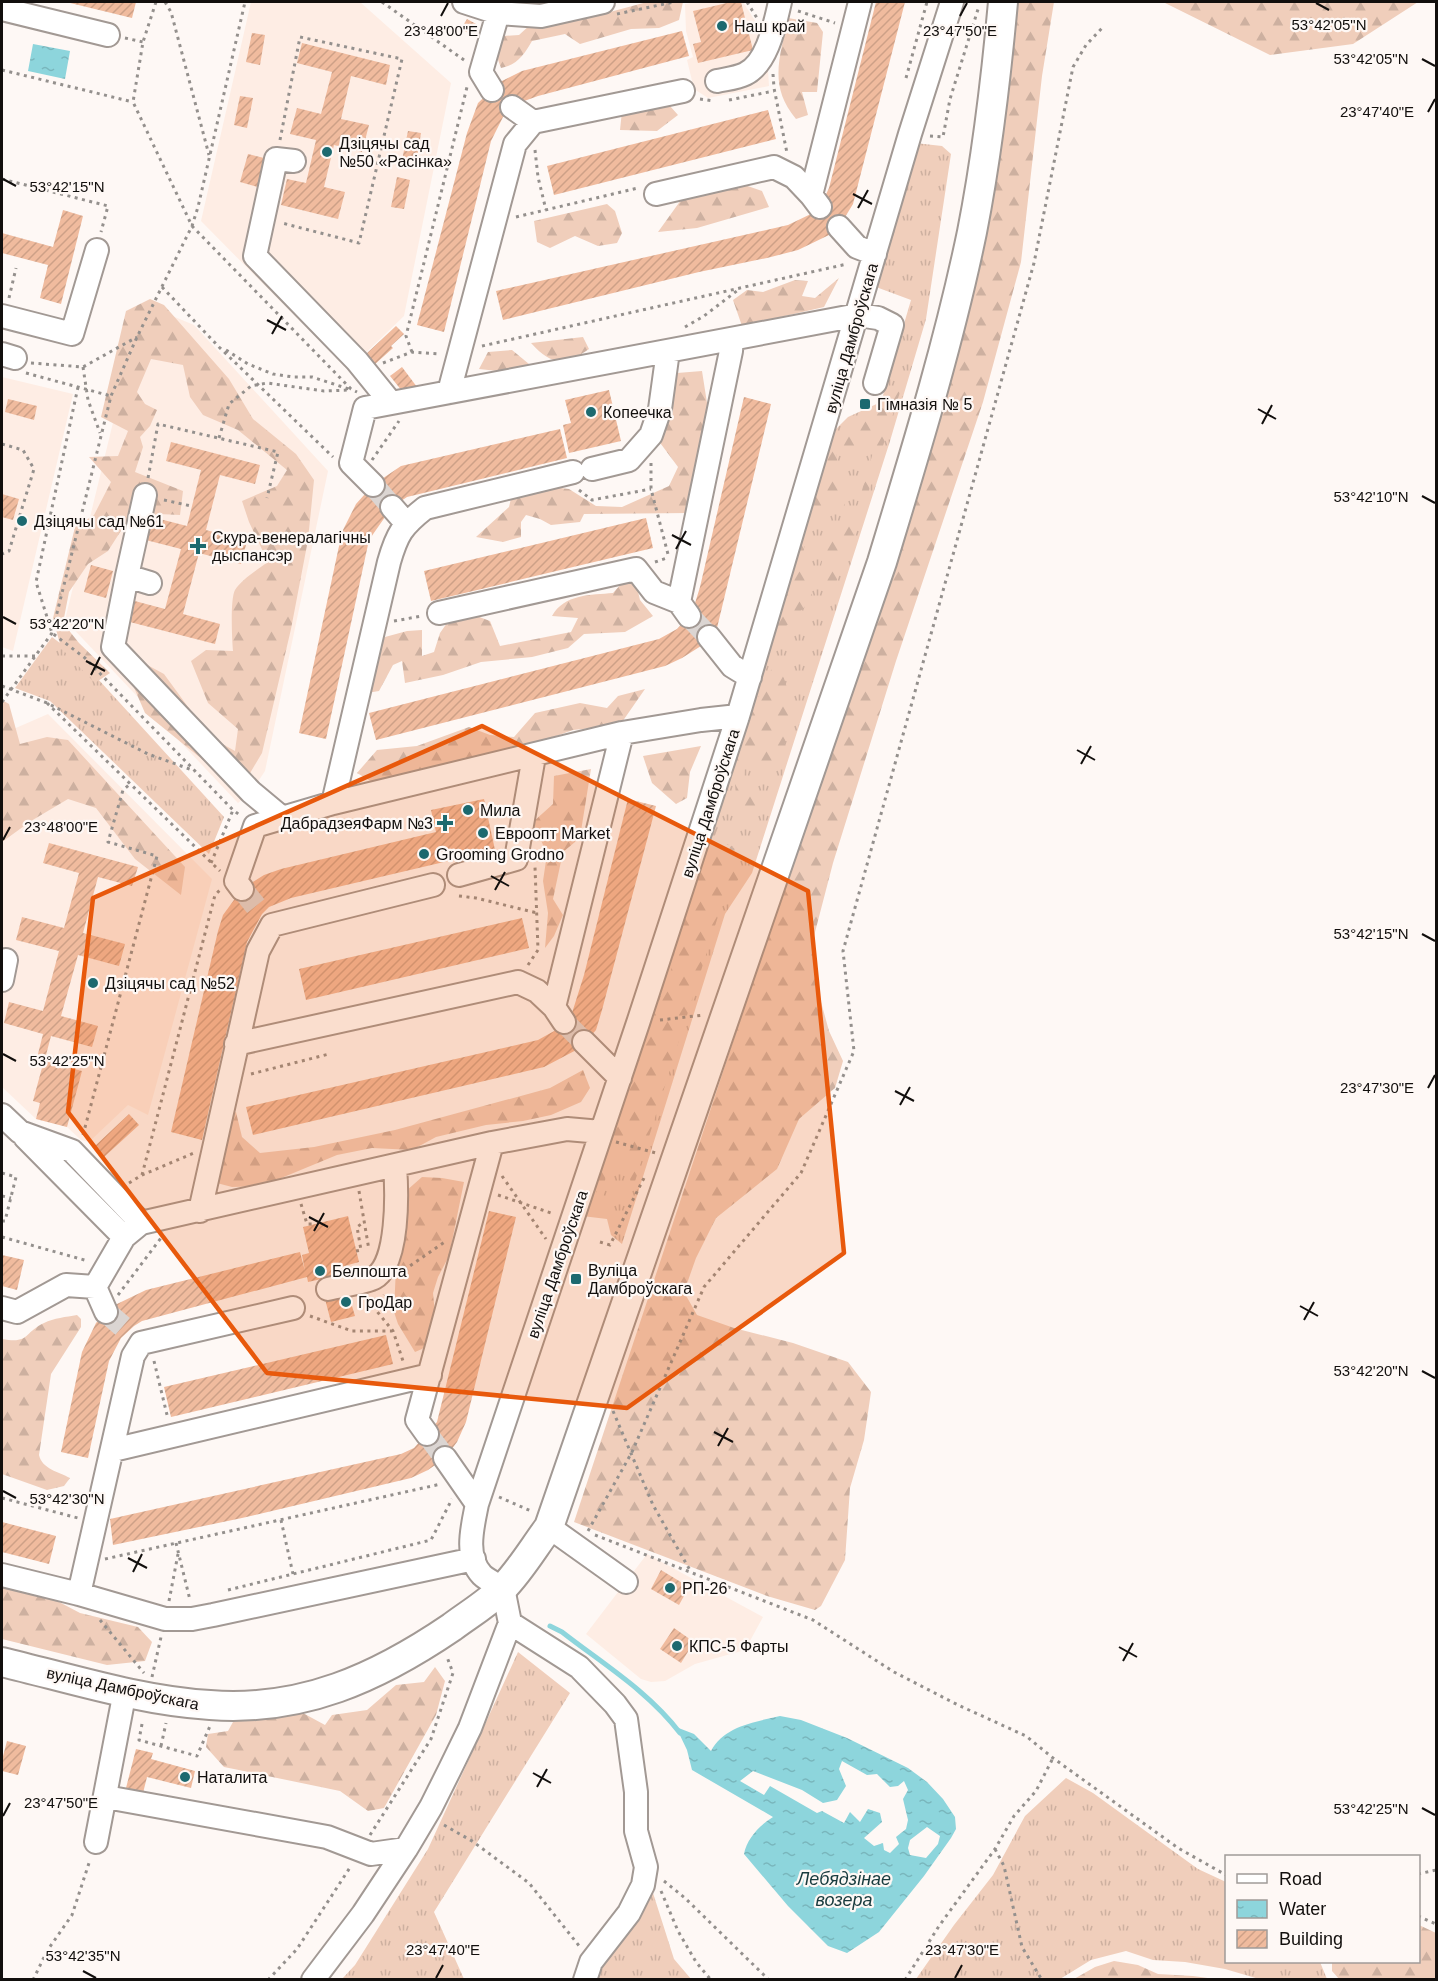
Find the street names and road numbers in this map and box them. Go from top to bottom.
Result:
street label: вуліца Дамброўскага [822,261,881,415]
street label: вуліца Дамброўскага [678,727,743,880]
street label: вуліца Дамброўскага [524,1188,591,1340]
street label: вуліца Дамброўскага [45,1664,201,1713]

